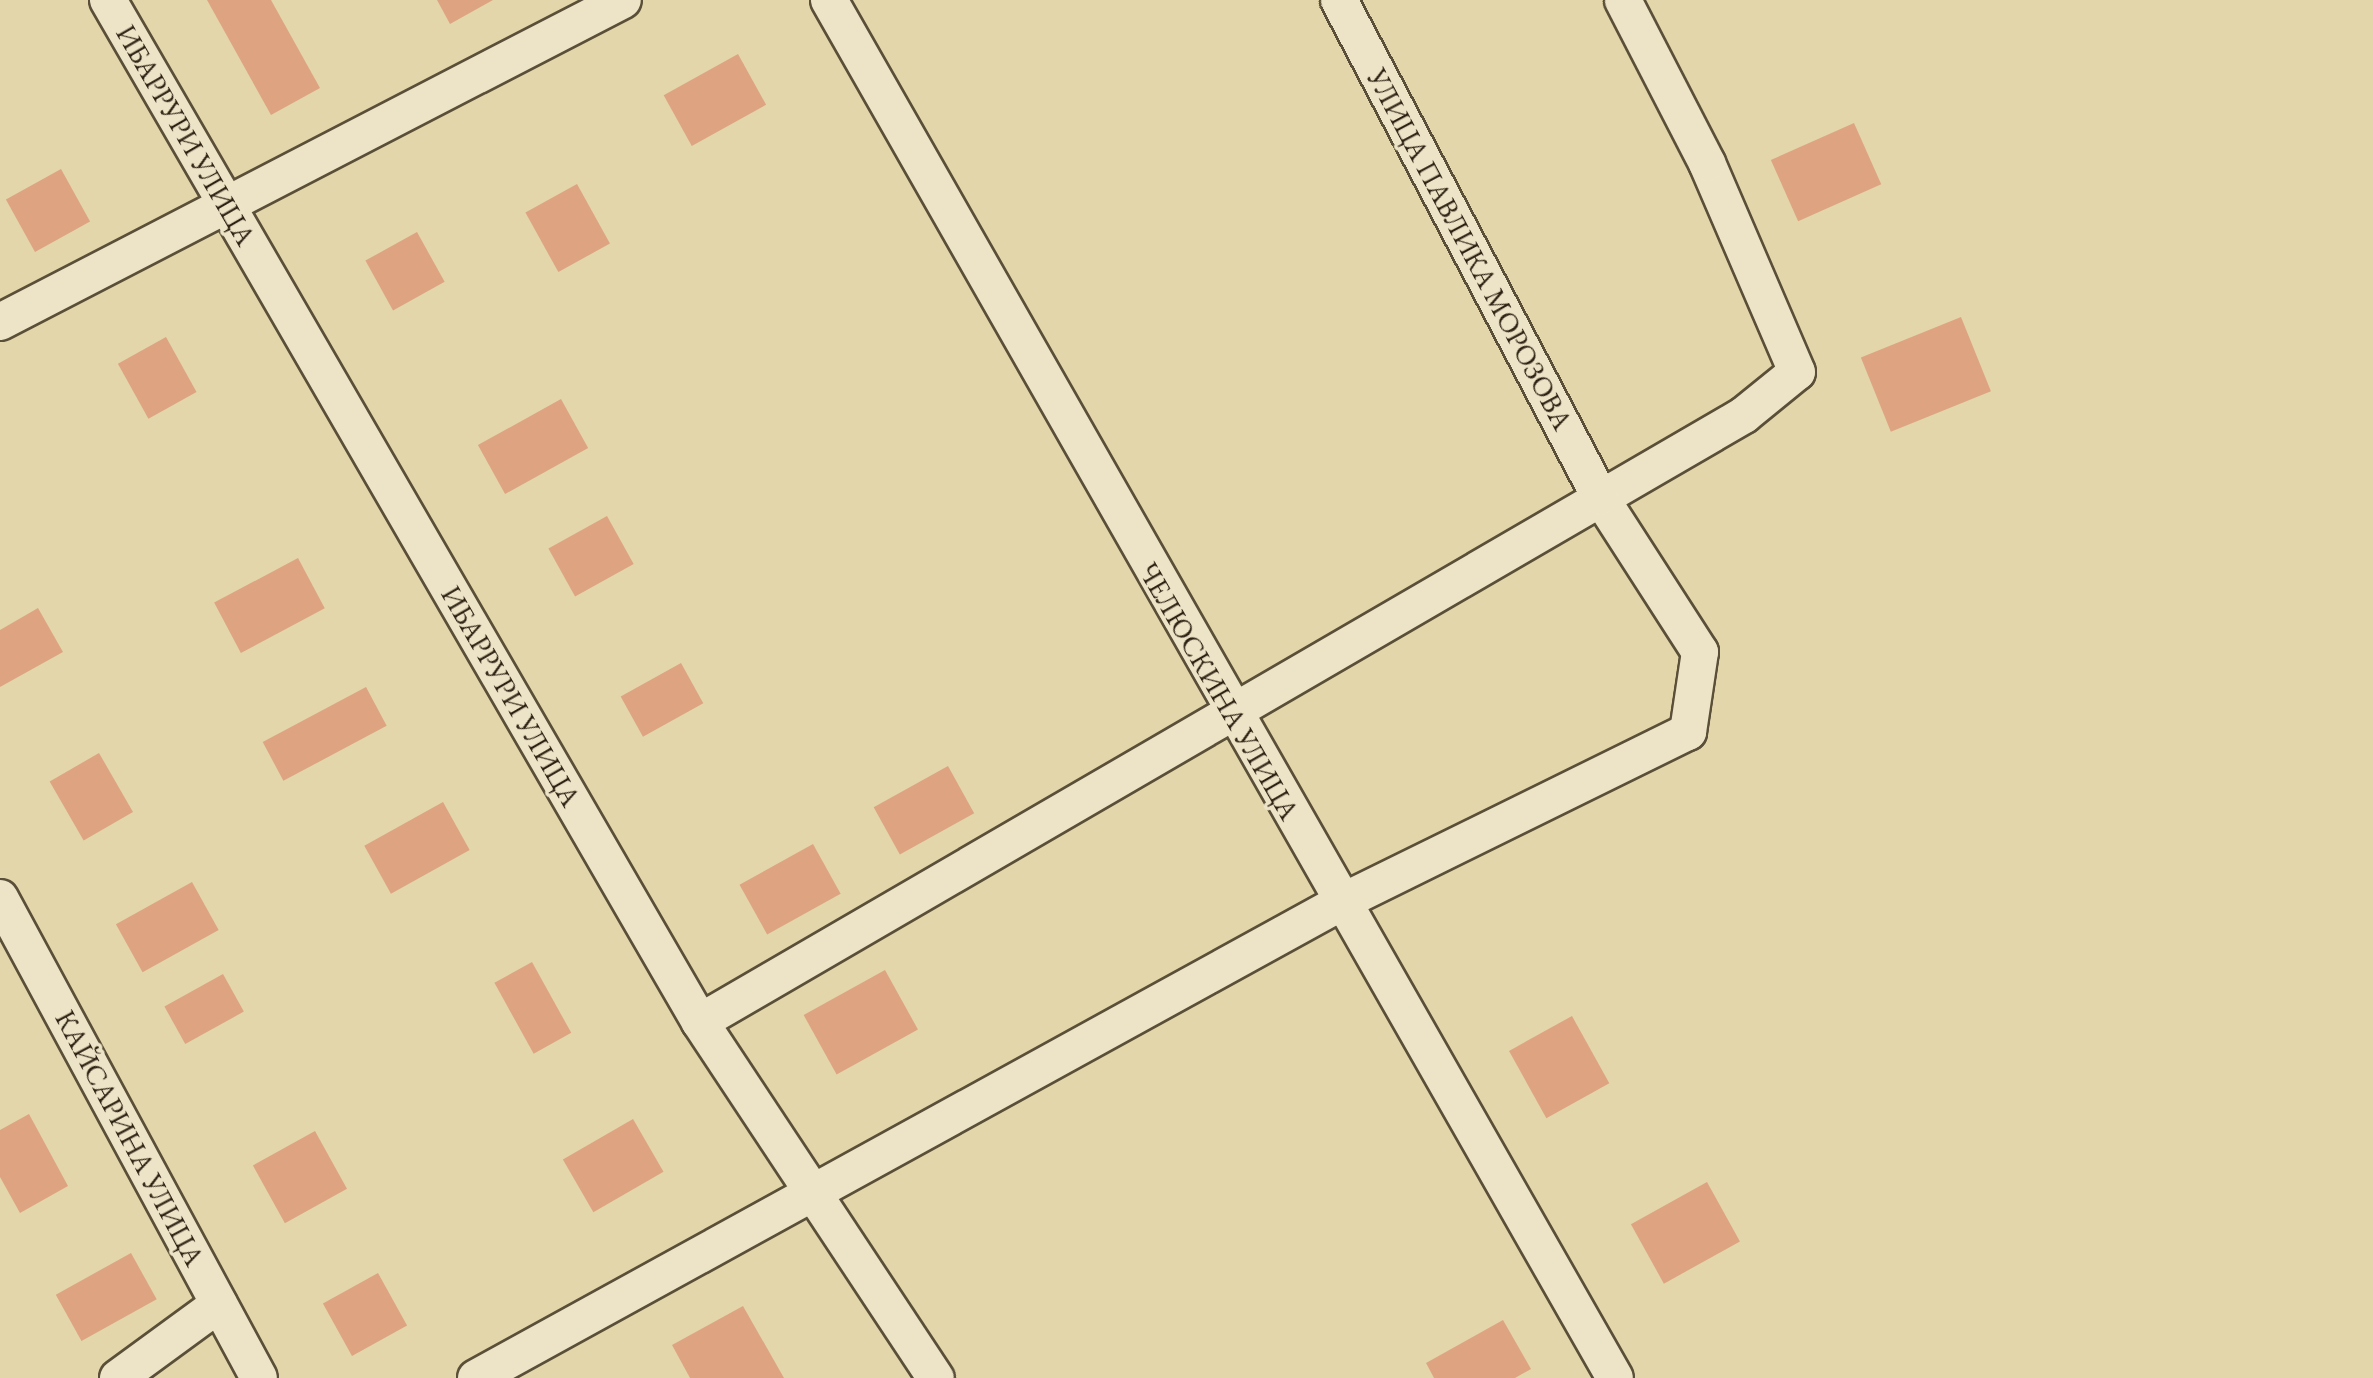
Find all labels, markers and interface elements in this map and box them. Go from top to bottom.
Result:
street label: ИБАРРУРИ УЛИЦА [109,19,263,251]
street label: УЛИЦА ПАВЛИКА МОРОЗОВА [1360,63,1580,435]
street label: ЧЕЛЮСКИНА УЛИЦА [1132,556,1306,826]
street label: ИБАРРУРИ УЛИЦА [434,580,588,812]
street label: КАЙСАРИНА УЛИЦА [48,1004,212,1272]

